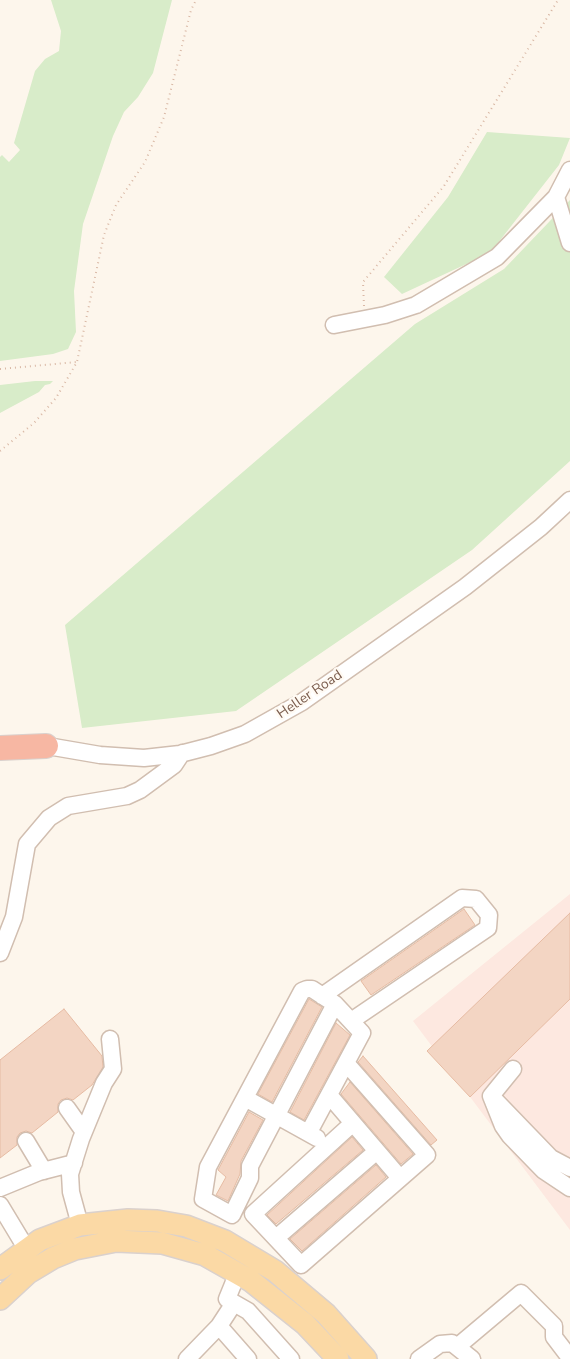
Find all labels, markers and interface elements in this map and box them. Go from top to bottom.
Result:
street label: Heller Road [274,667,346,723]

